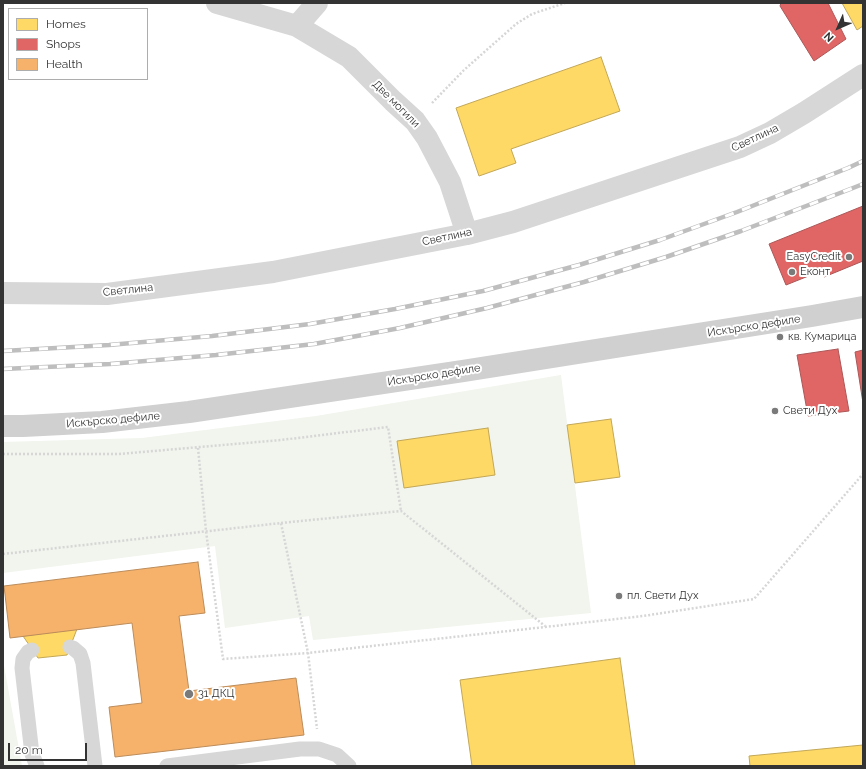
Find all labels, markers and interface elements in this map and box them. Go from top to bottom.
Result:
legend [8,8,148,80]
north arrow [818,8,858,48]
text: Homes [46,17,86,31]
text: N [822,29,837,44]
text: Shops [46,37,81,51]
text: Health [46,57,83,71]
street label: Две могили [370,78,422,130]
street label: Светлина [729,121,781,155]
street label: Светлина [421,225,473,249]
place label: EasyCredit [787,250,841,264]
marker: EasyCredit [844,252,854,262]
place label: Еконт [800,265,830,279]
marker: Еконт [787,267,797,277]
street label: Светлина [102,281,154,299]
street label: Искърско дефиле [707,312,801,340]
place label: кв. Кумарица [788,330,856,344]
marker: кв. Кумарица [775,332,785,342]
street label: Искърско дефиле [387,361,481,389]
place label: Свети Дух [783,404,837,418]
marker: Свети Дух [770,406,780,416]
street label: Искърско дефиле [66,409,160,431]
place label: пл. Свети Дух [627,589,699,603]
marker: пл. Свети Дух [614,591,624,601]
place label: 31 ДКЦ [198,687,235,701]
marker: 31 ДКЦ [183,688,195,700]
scale bar [10,735,89,761]
text: 20 m [15,743,43,757]

